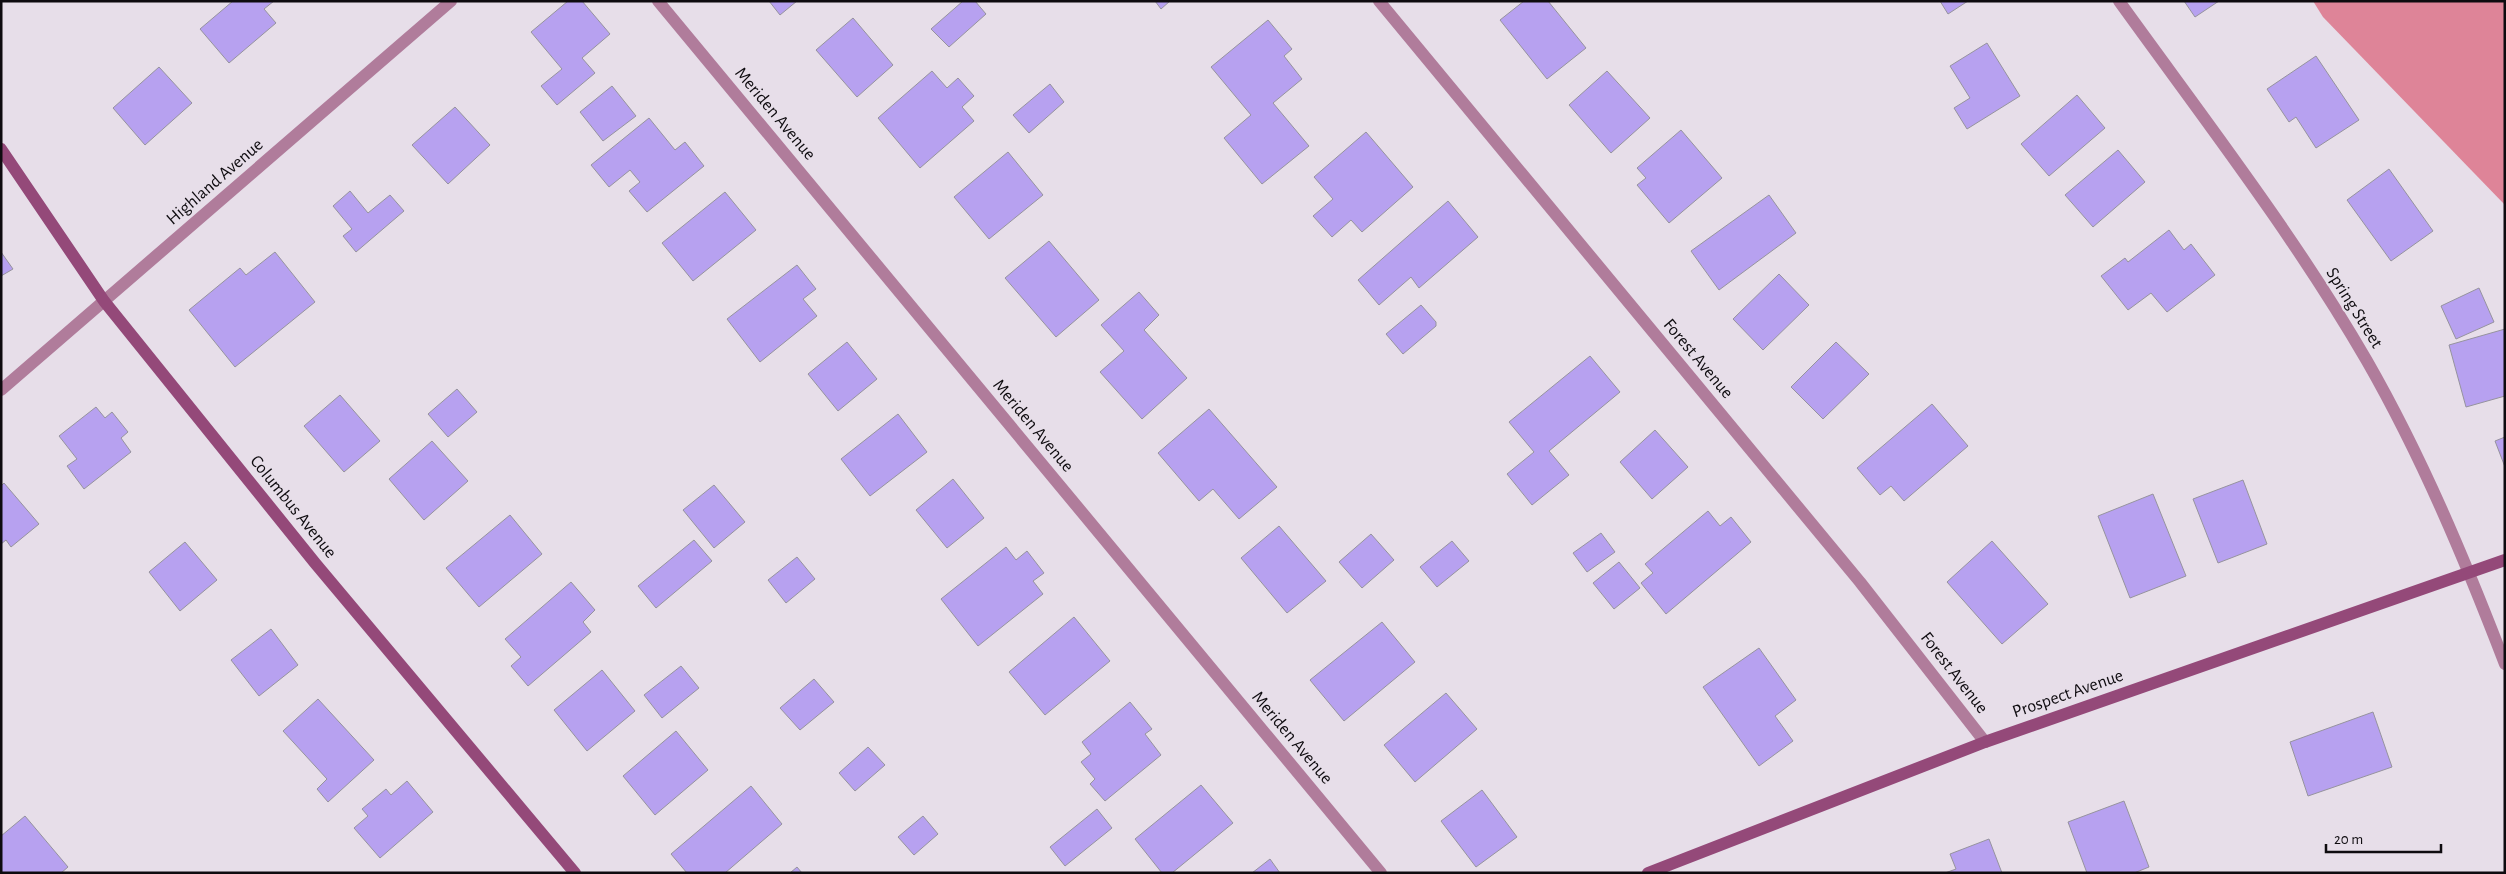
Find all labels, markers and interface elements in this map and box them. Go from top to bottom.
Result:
street label: Meriden Avenue [731,64,819,164]
street label: Highland Avenue [163,135,267,229]
street label: Spring Street [2322,265,2386,352]
street label: Forest Avenue [1660,316,1736,402]
street label: Meriden Avenue [989,376,1077,476]
street label: Columbus Avenue [246,452,340,562]
street label: Forest Avenue [1917,629,1991,717]
street label: Prospect Avenue [2010,667,2126,721]
street label: Meriden Avenue [1248,688,1336,788]
scale bar [2326,822,2441,854]
text: 20 m [2334,832,2363,847]

